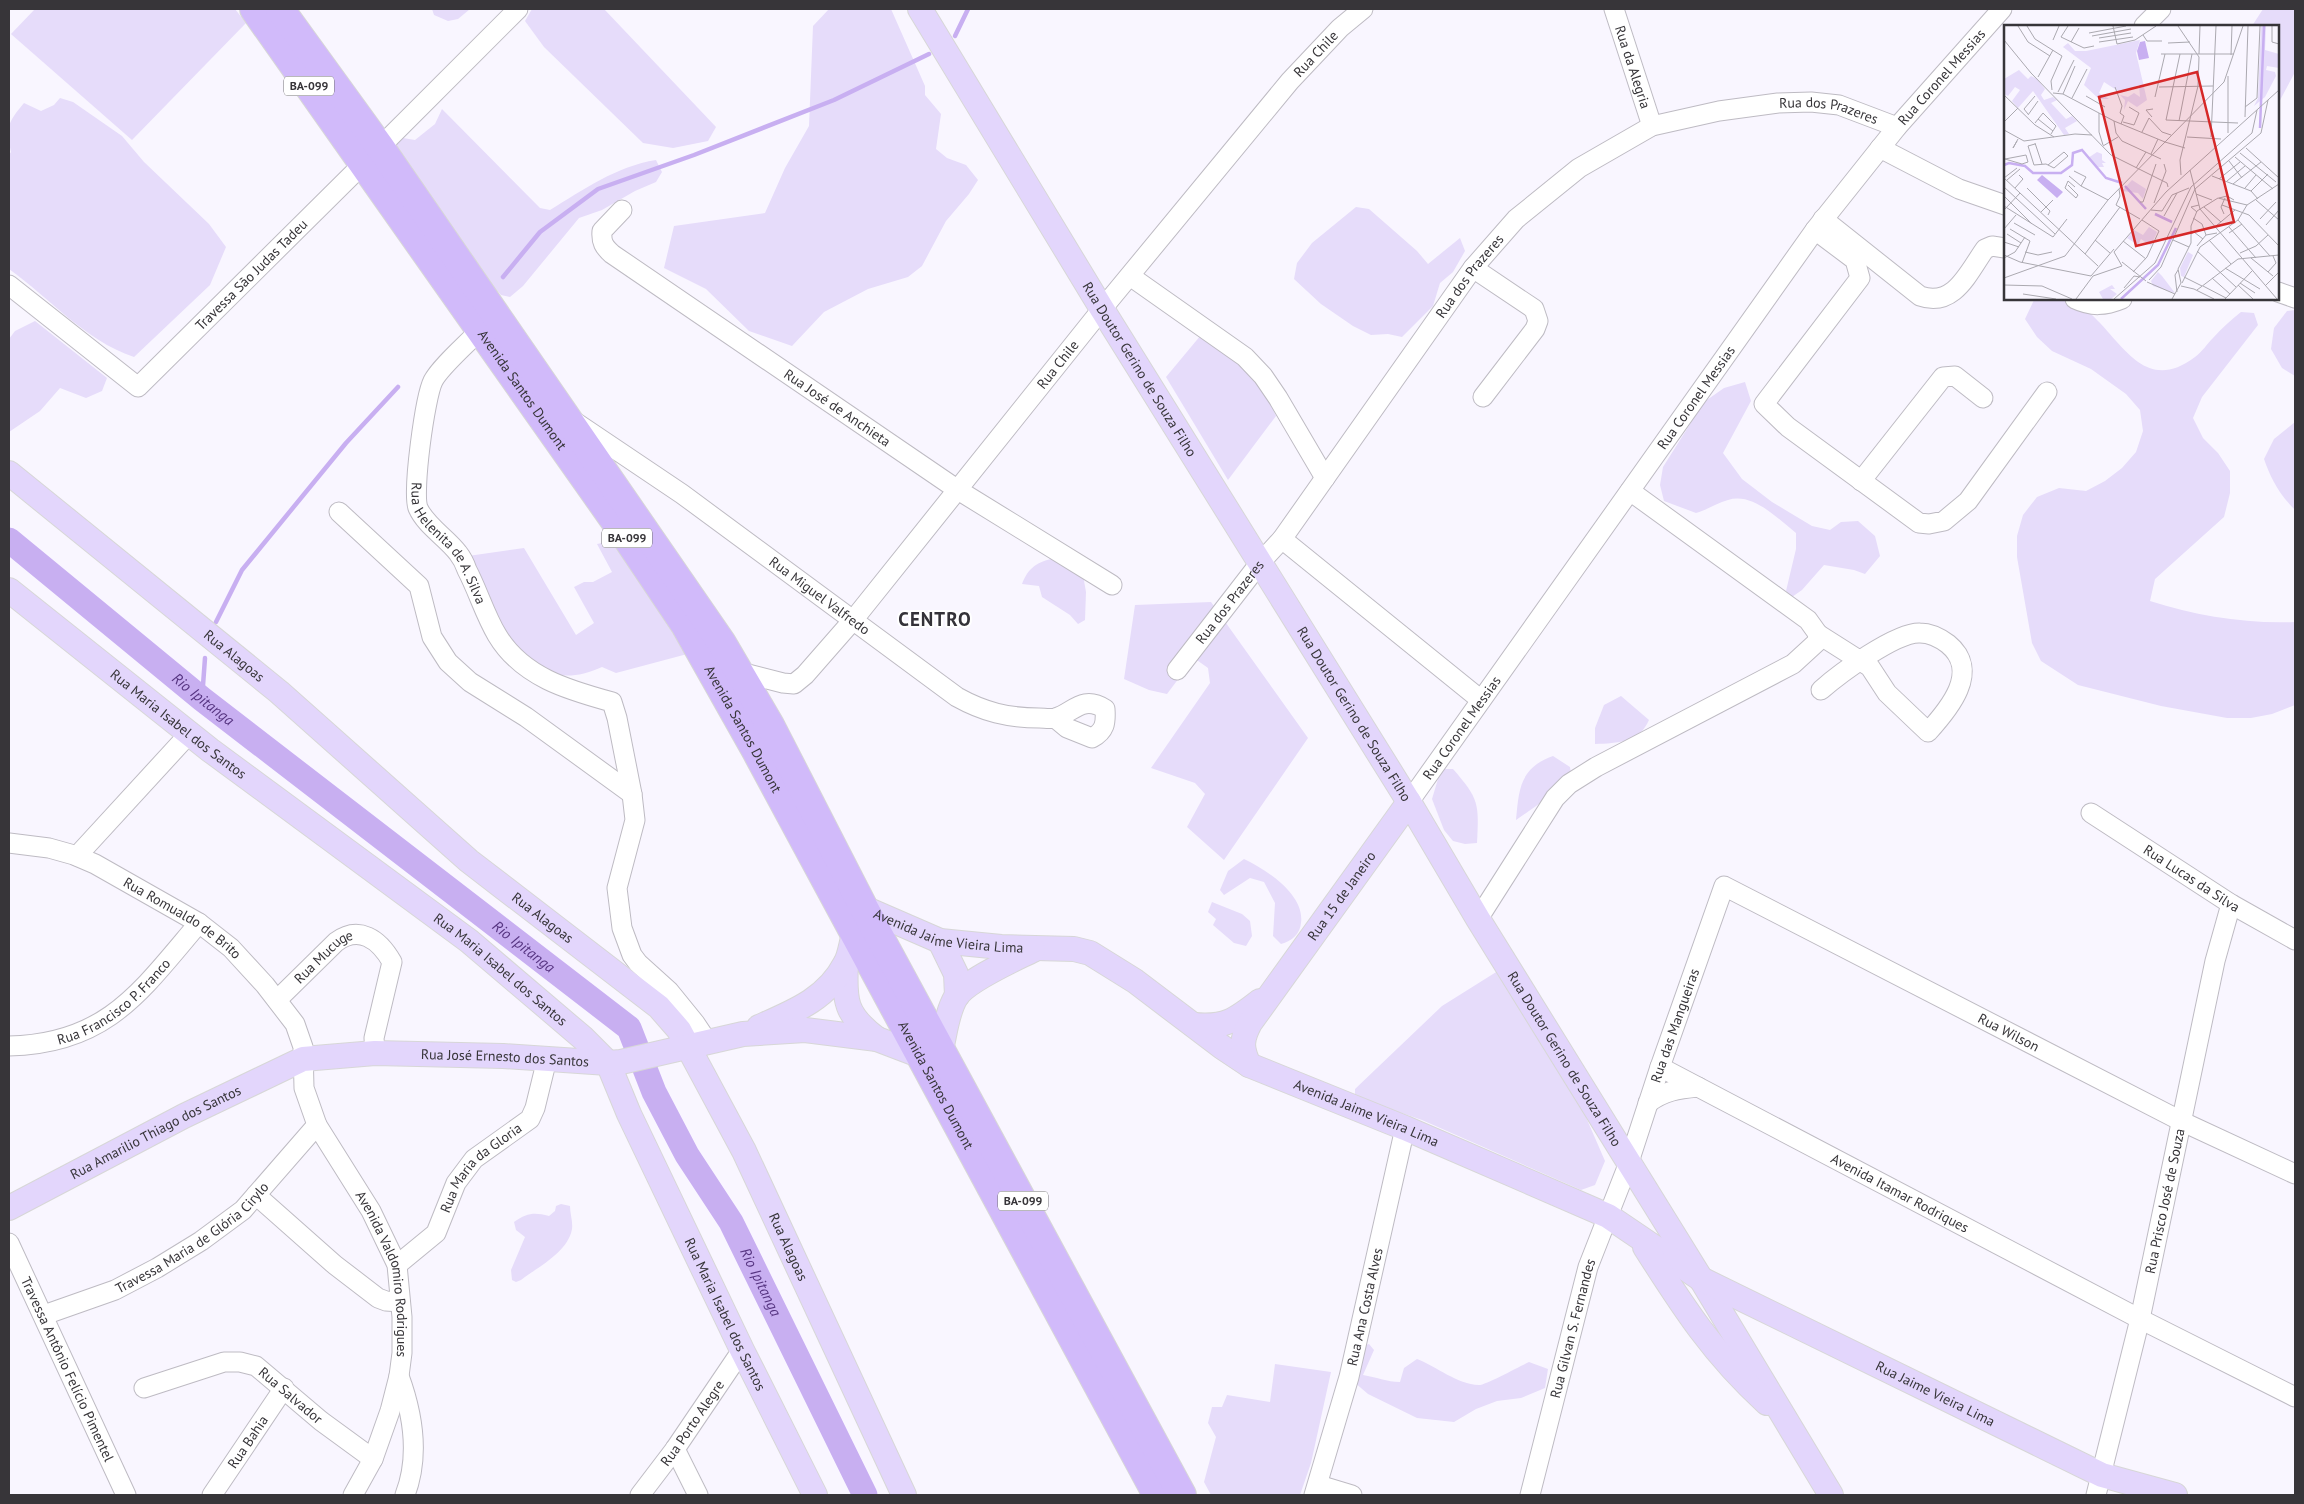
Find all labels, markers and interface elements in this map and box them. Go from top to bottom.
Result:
street label: Rua da Alegria [1611,23,1655,111]
street label: Rua Coronel Messias [1894,25,1989,129]
inset map [2004,25,2279,300]
street label: Rua Chile [1290,27,1342,81]
road number: BA-099 [284,76,334,95]
street label: Rua dos Prazeres [1779,93,1881,128]
street label: Travessa São Judas Tadeu [191,215,311,334]
street label: Rua dos Prazeres [1432,230,1508,322]
street label: Rua Doutor Gerino de Souza Filho [1079,278,1201,460]
street label: Avenida Santos Dumont [474,326,571,454]
street label: Rua Chile [1033,337,1082,392]
street label: Rua Coronel Messias [1653,342,1739,453]
street label: Rua José de Anchieta [780,365,894,450]
street label: Rua Helenita de A. Silva [407,482,490,607]
road number: BA-099 [602,528,652,548]
street label: Rua Miguel Valfredo [766,553,873,639]
street label: Rua dos Prazeres [1192,556,1268,648]
district label: CENTRO [898,607,972,631]
street label: Rua Doutor Gerino de Souza Filho [1293,623,1415,805]
street label: Rua Alagoas [200,626,268,686]
street label: Avenida Santos Dumont [701,662,786,796]
street label: Rua Maria Isabel dos Santos [107,665,250,783]
water label: Rio Ipitanga [168,668,239,730]
street label: Rua Coronel Messias [1419,672,1505,783]
street label: Rua Lucas da Silva [2140,841,2243,916]
street label: Rua 15 de Janeiro [1303,848,1380,944]
street label: Rua Romualdo de Brito [120,873,245,963]
street label: Rua Alagoas [508,888,577,947]
street label: Avenida Jaime Vieira Lima [871,904,1024,957]
street label: Rua Maria Isabel dos Santos [430,909,571,1030]
water label: Rio Ipitanga [489,916,560,977]
street label: Rua Mucuge [290,926,355,987]
street label: Rua Francisco P. Franco [55,955,174,1049]
street label: Rua das Mangueiras [1647,966,1703,1085]
street label: Rua Doutor Gerino de Souza Filho [1504,968,1626,1150]
street label: Rua Wilson [1975,1009,2042,1056]
street label: Avenida Santos Dumont [894,1018,978,1153]
street label: Rua José Ernesto dos Santos [421,1045,590,1071]
street label: Avenida Jaime Vieira Lima [1291,1075,1442,1151]
street label: Rua Amarilio Thiago dos Santos [67,1081,244,1183]
street label: Rua Maria da Gloria [436,1119,525,1215]
street label: Rua Prisco José de Souza [2141,1127,2189,1275]
street label: Avenida Itamar Rodriques [1828,1149,1972,1237]
street label: Travessa Maria de Glória Cirylo [112,1178,272,1297]
street label: Avenida Valdomiro Rodrigues [352,1187,411,1358]
road number: BA-099 [998,1192,1048,1210]
street label: Rua Alagoas [765,1210,812,1284]
street label: Rua Maria Isabel dos Santos [681,1235,770,1394]
water label: Rio Ipitanga [736,1244,786,1320]
street label: Rua Ana Costa Alves [1343,1246,1387,1368]
street label: Rua Gilvan S. Fernandes [1546,1256,1599,1400]
street label: Travessa Antônio Felício Pimentel [17,1274,118,1464]
street label: Rua Jaime Vieira Lima [1873,1357,1998,1430]
street label: Rua Salvador [255,1363,327,1428]
street label: Rua Porto Alegre [656,1376,728,1470]
street label: Rua Bahia [224,1412,272,1472]

